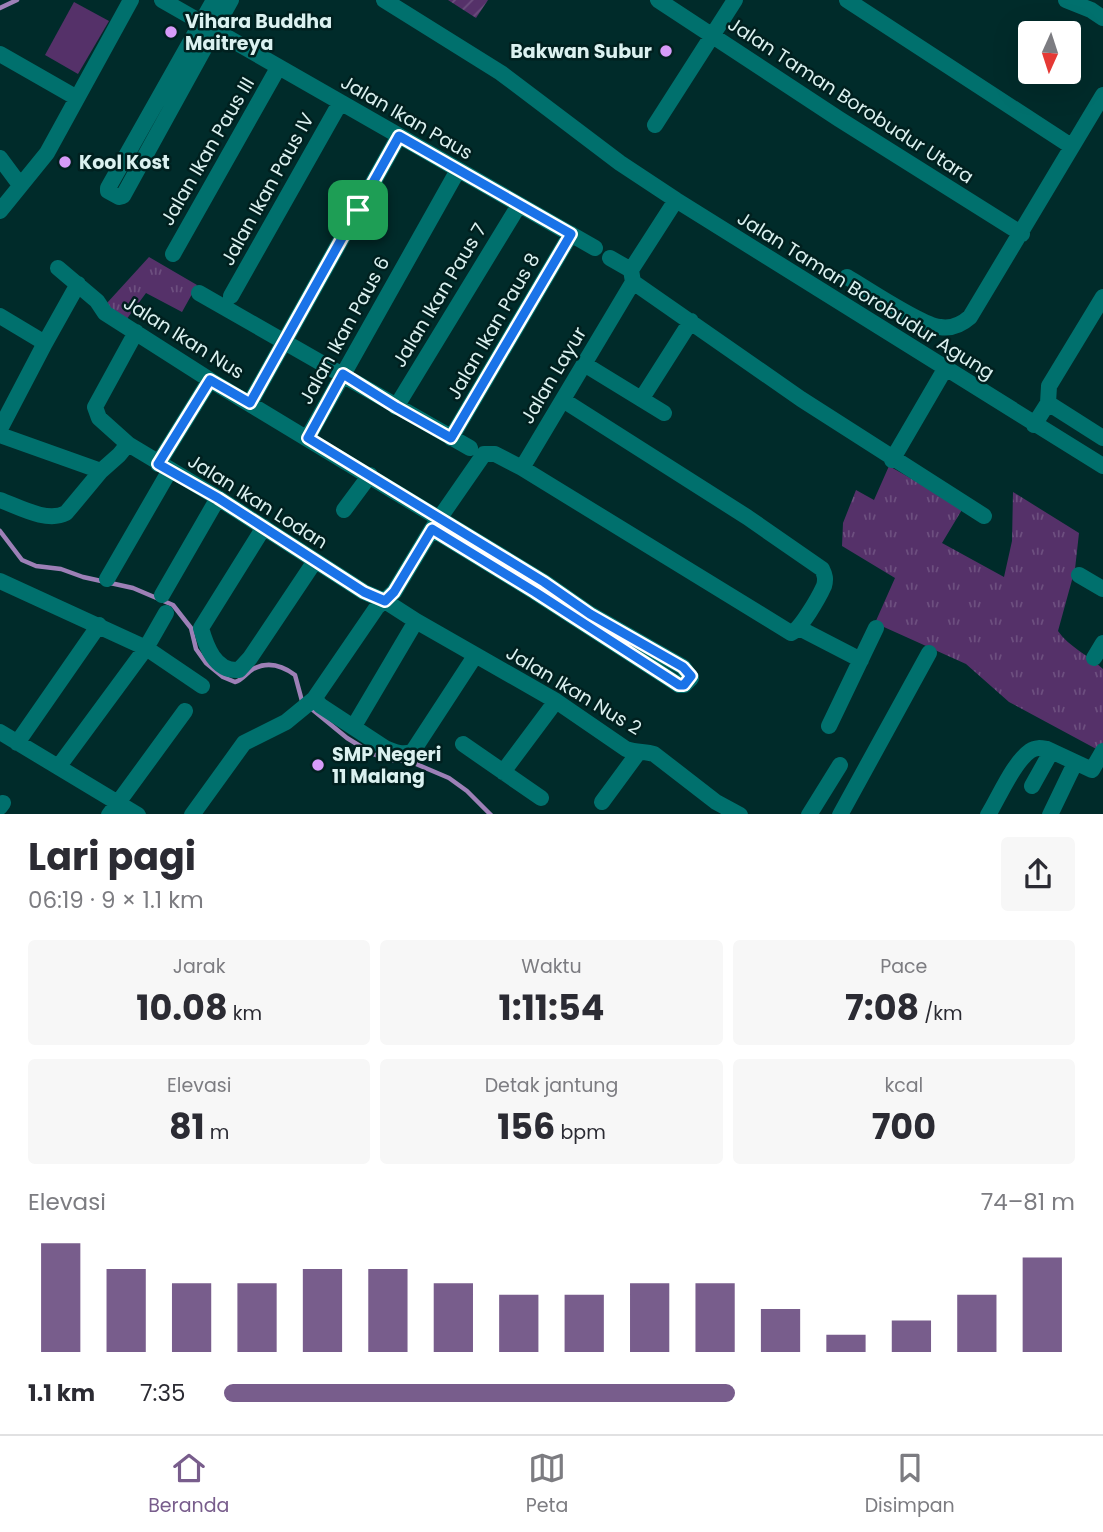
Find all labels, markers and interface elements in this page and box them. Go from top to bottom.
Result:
place label: Vihara Buddha Maitreya [185,8,332,57]
street label: Jalan Taman Borobudur Utara [723,11,979,190]
north arrow [1018,21,1082,84]
map controls [1018,21,1081,84]
marker: Vihara Buddha Maitreya [163,24,179,40]
place label: Bakwan Subur [510,38,652,65]
marker: Bakwan Subur [658,43,674,59]
street label: Jalan Ikan Paus [336,69,478,166]
street label: Jalan Ikan Paus III [154,72,261,230]
street label: Jalan Ikan Paus IV [214,108,321,270]
place label: Kool Kost [79,149,170,176]
marker: Kool Kost [57,154,73,170]
pin [328,180,388,240]
icon: arrive [339,191,377,229]
street label: Jalan Taman Borobudur Agung [732,205,999,386]
street label: Jalan Ikan Paus 7 [386,218,493,372]
street label: Jalan Ikan Paus 8 [440,248,546,405]
street label: Jalan Ikan Paus 6 [293,251,396,409]
street label: Jalan Ikan Nus [118,290,249,385]
street label: Jalan Layur [514,322,593,429]
street label: Jalan Ikan Lodan [183,447,333,555]
street label: Jalan Ikan Nus 2 [501,639,647,742]
place label: SMP Negeri 11 Malang [332,741,441,790]
marker: SMP Negeri 11 Malang [310,757,326,773]
text: Lari pagi [28,830,196,883]
button: share [1001,837,1075,911]
text: 06:19 · 9 × 1.1 km [28,884,204,916]
text: Jarak [173,953,225,980]
text: Waktu [521,953,582,980]
text: Pace [880,953,927,980]
text: 10.08 [136,983,228,1032]
text: 1:11:54 [499,983,604,1032]
text: 7:08 [845,983,919,1032]
text: km [228,1000,262,1027]
text: /km [919,1000,963,1027]
text: Elevasi [167,1072,231,1099]
text: Detak jantung [485,1072,618,1099]
text: kcal [884,1072,923,1099]
text: 81 [169,1102,205,1151]
text: 156 [497,1102,555,1151]
text: 700 [872,1102,936,1151]
text: m [205,1119,229,1146]
text: bpm [555,1119,606,1146]
text: Elevasi [28,1186,106,1218]
text: 74–81 m [981,1186,1075,1218]
text: 1.1 km [28,1377,95,1409]
text: 7:35 [140,1377,185,1409]
tab: Beranda [148,1449,229,1520]
tab: Peta [526,1449,568,1520]
tab: Disimpan [865,1449,955,1520]

